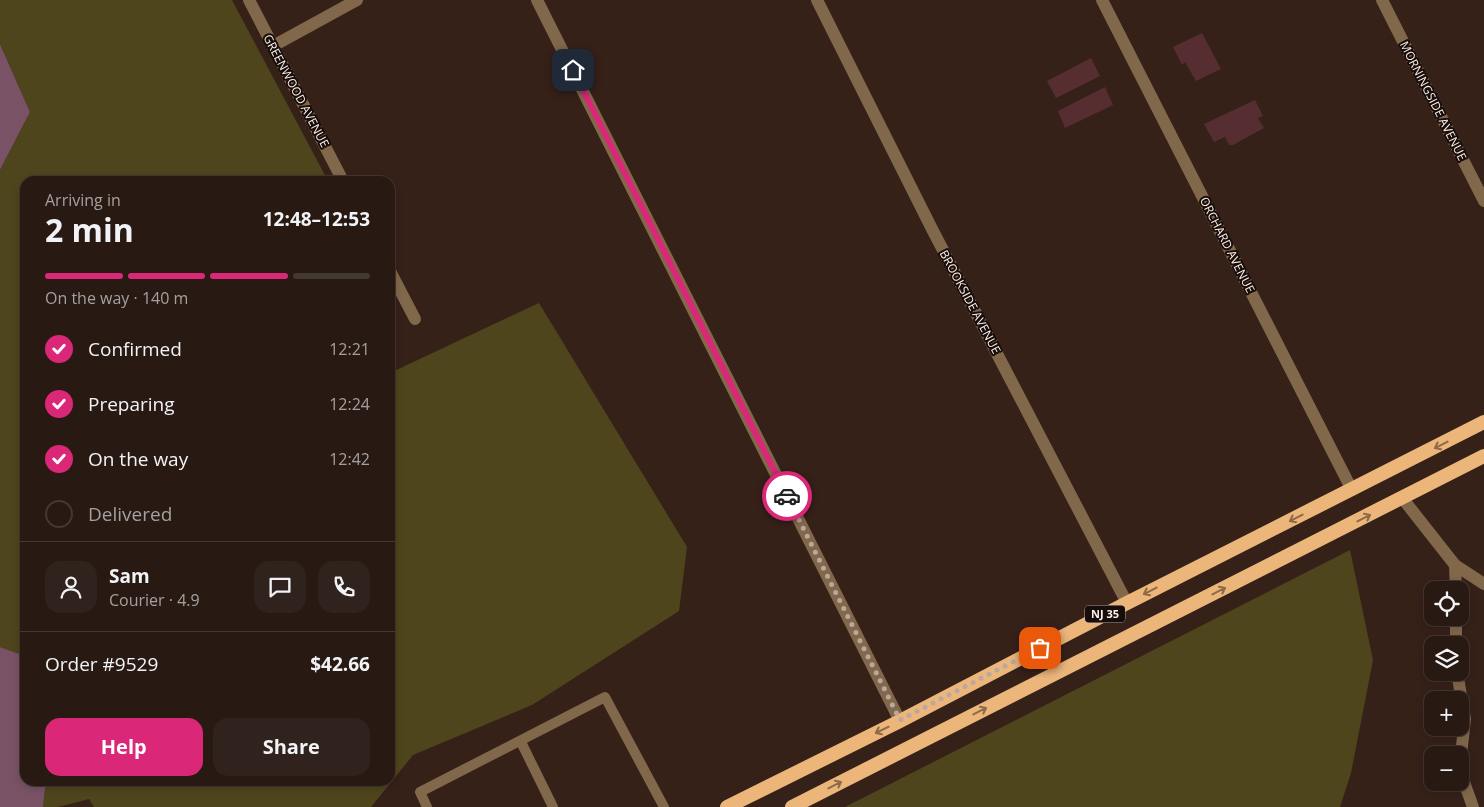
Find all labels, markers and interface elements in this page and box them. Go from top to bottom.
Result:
street label: GREENWOOD AVENUE [259,31,334,150]
street label: MORNINGSIDE AVENUE [1396,38,1471,163]
pin [552,49,594,91]
icon: home [559,56,587,84]
text: Arriving in [45,189,121,211]
street label: ORCHARD AVENUE [1196,194,1259,296]
text: 12:48–12:53 [263,206,370,232]
text: 2 min [45,208,134,251]
street label: BROOKSIDE AVENUE [936,247,1005,357]
text: On the way · 140 m [45,287,188,309]
icon: check [45,335,73,363]
text: Confirmed [88,336,182,362]
text: 12:21 [329,338,370,360]
icon: check [45,390,73,418]
text: Preparing [88,391,175,417]
text: 12:24 [329,393,370,415]
one-way arrow [1433,440,1448,450]
icon: check [45,445,73,473]
text: On the way [88,446,188,472]
text: 12:42 [329,448,370,470]
courier [762,471,812,521]
icon: car [773,482,801,510]
text: Delivered [88,501,172,527]
one-way arrow [1288,513,1303,523]
one-way arrow [1356,513,1371,522]
button: person [45,561,97,613]
button: chat [254,561,306,613]
button: phone [318,561,370,613]
text: Sam [109,563,150,589]
map controls [1424,581,1469,791]
button: locate [1424,581,1469,626]
one-way arrow [1143,586,1158,596]
one-way arrow [1211,586,1226,595]
text: Courier · 4.9 [109,589,200,611]
road number: NJ 35 [1085,606,1125,622]
pin [1019,627,1061,669]
icon: bag [1026,634,1054,662]
button: layers [1424,636,1469,681]
text: Order #9529 [45,651,158,677]
text: $42.66 [310,651,370,677]
button: + [1424,691,1469,736]
one-way arrow [972,706,987,715]
button: Help [45,718,203,776]
button: Share [213,718,370,776]
one-way arrow [875,726,890,735]
button: − [1424,746,1469,791]
one-way arrow [827,780,842,789]

